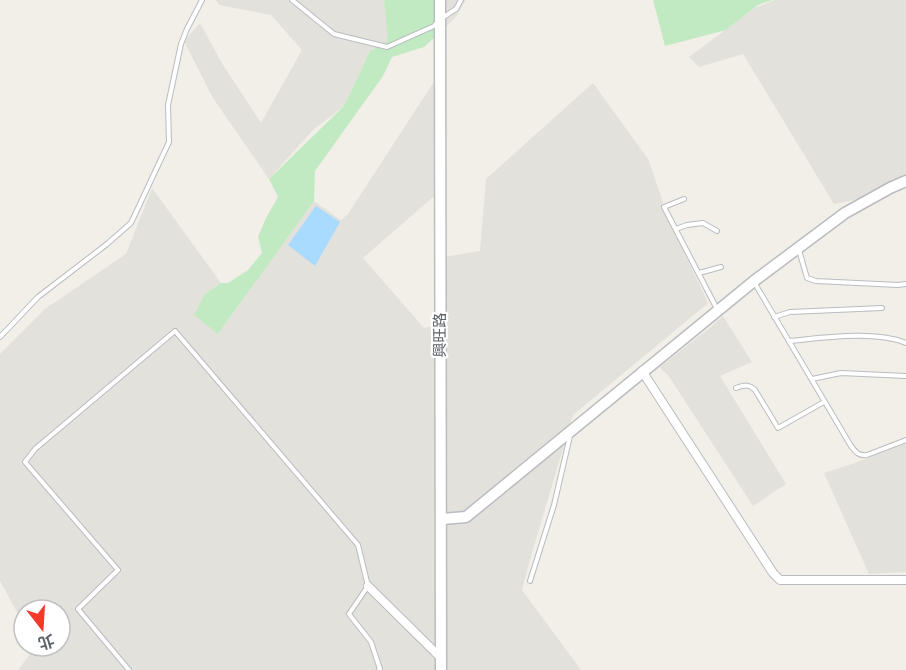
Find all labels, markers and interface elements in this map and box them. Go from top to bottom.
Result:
street label: 興旺路 [431,312,449,358]
north arrow [12,598,72,658]
text: 北 [36,629,57,653]

